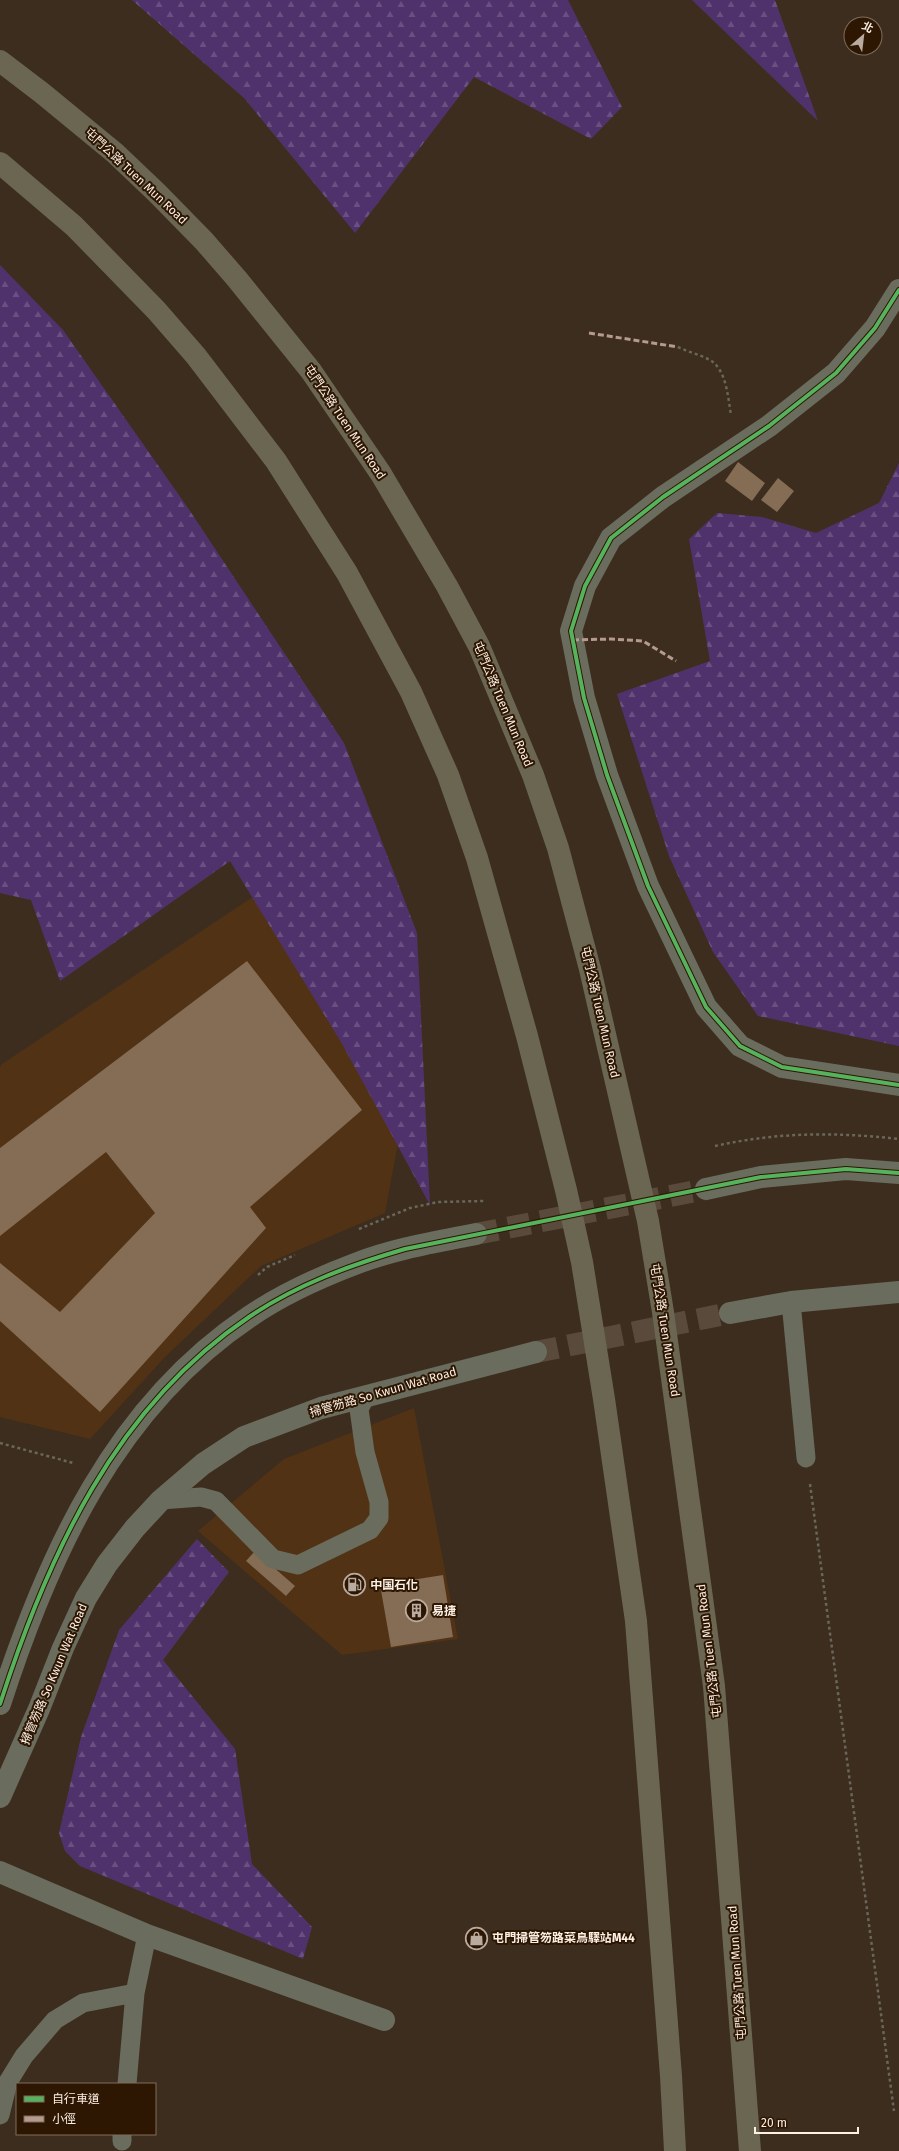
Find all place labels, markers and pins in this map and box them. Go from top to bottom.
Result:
fuel station icon: 中国石化 [341,1572,367,1598]
place label: 中国石化 [370,1578,418,1592]
building icon: 易捷 [404,1598,430,1624]
place label: 易捷 [432,1604,456,1618]
shop icon: 屯門掃管笏路菜鳥驛站M44 [463,1925,489,1951]
place label: 屯門掃管笏路菜鳥驛站M44 [492,1931,635,1945]

